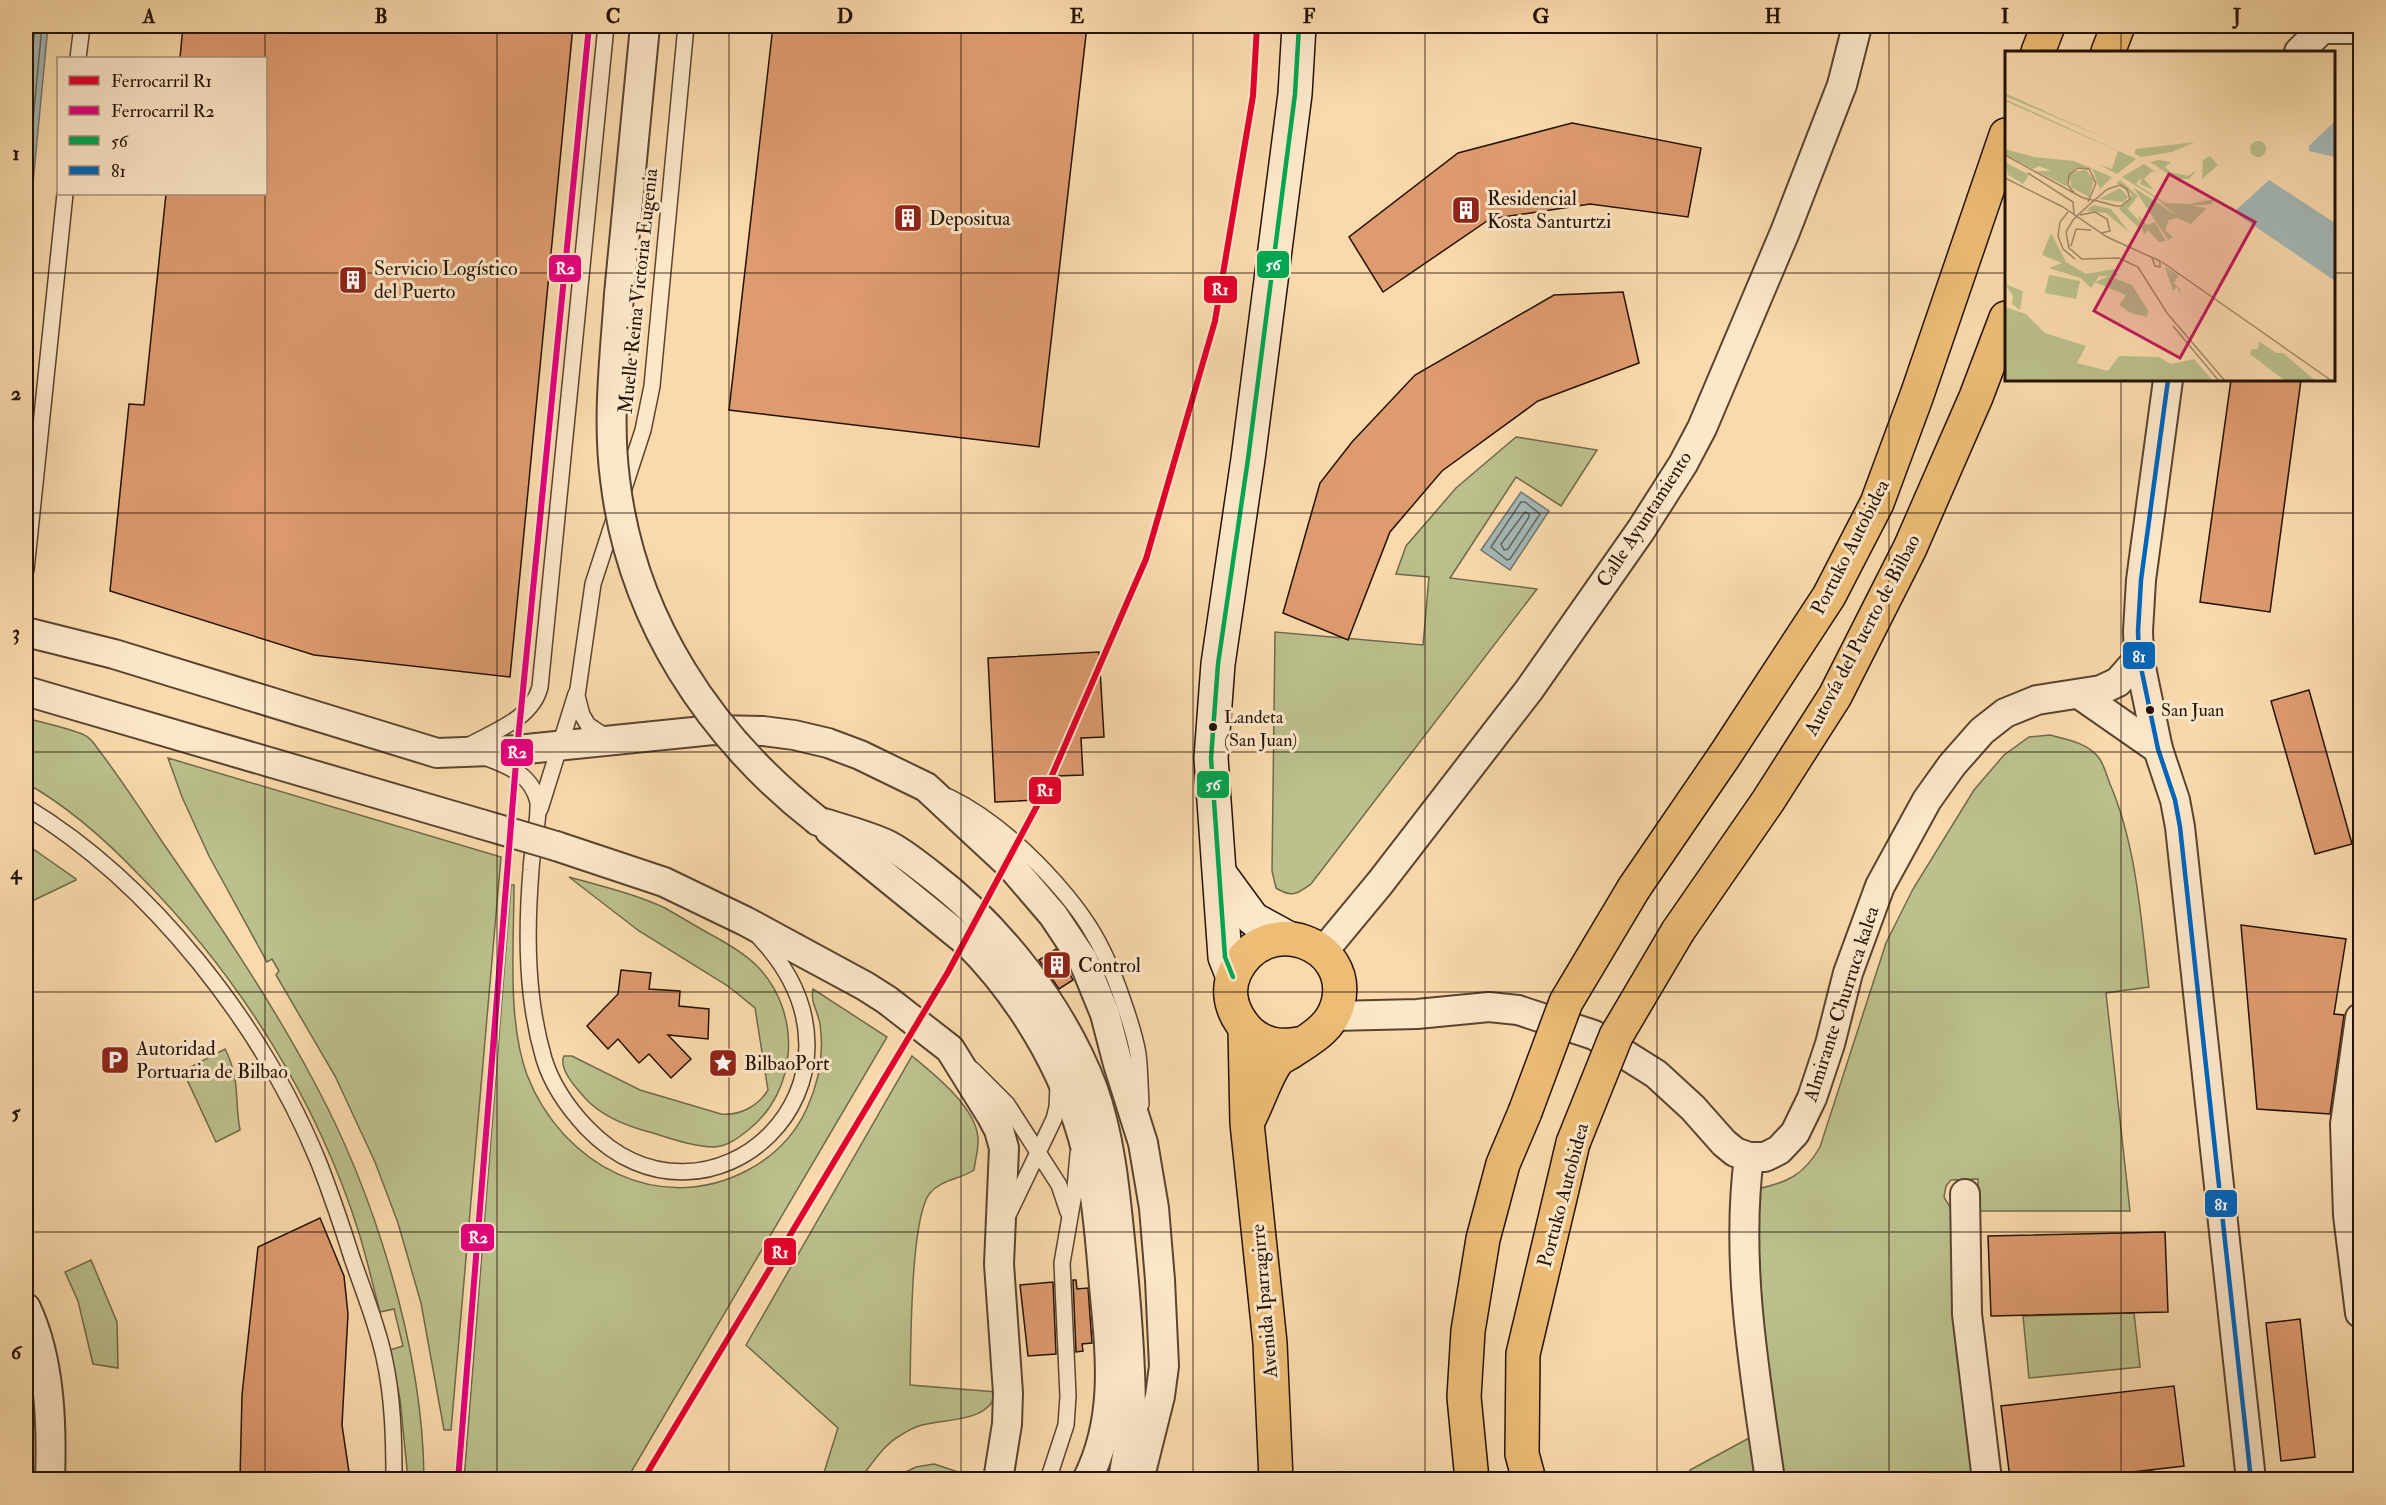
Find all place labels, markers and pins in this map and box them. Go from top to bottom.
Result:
place label: Residencial Kosta Santurtzi [1487,186,1611,234]
building icon: Residencial Kosta Santurtzi [1450,194,1482,226]
building icon: Depositua [892,202,924,234]
place label: Depositua [929,206,1011,232]
place label: Servicio Logístico del Puerto [374,256,518,304]
building icon: Servicio Logístico del Puerto [337,264,369,296]
place label: San Juan [2161,699,2224,722]
marker: San Juan [2144,704,2156,716]
place label: Landeta (San Juan) [1224,706,1297,752]
marker: Landeta (San Juan) [1207,721,1219,733]
building icon: Control [1041,949,1073,981]
place label: Control [1078,953,1141,978]
place label: Autoridad Portuaria de Bilbao [135,1036,288,1084]
parking icon: Autoridad Portuaria de Bilbao [99,1044,131,1076]
place icon: BilbaoPort [707,1047,739,1079]
place label: BilbaoPort [744,1051,830,1076]

